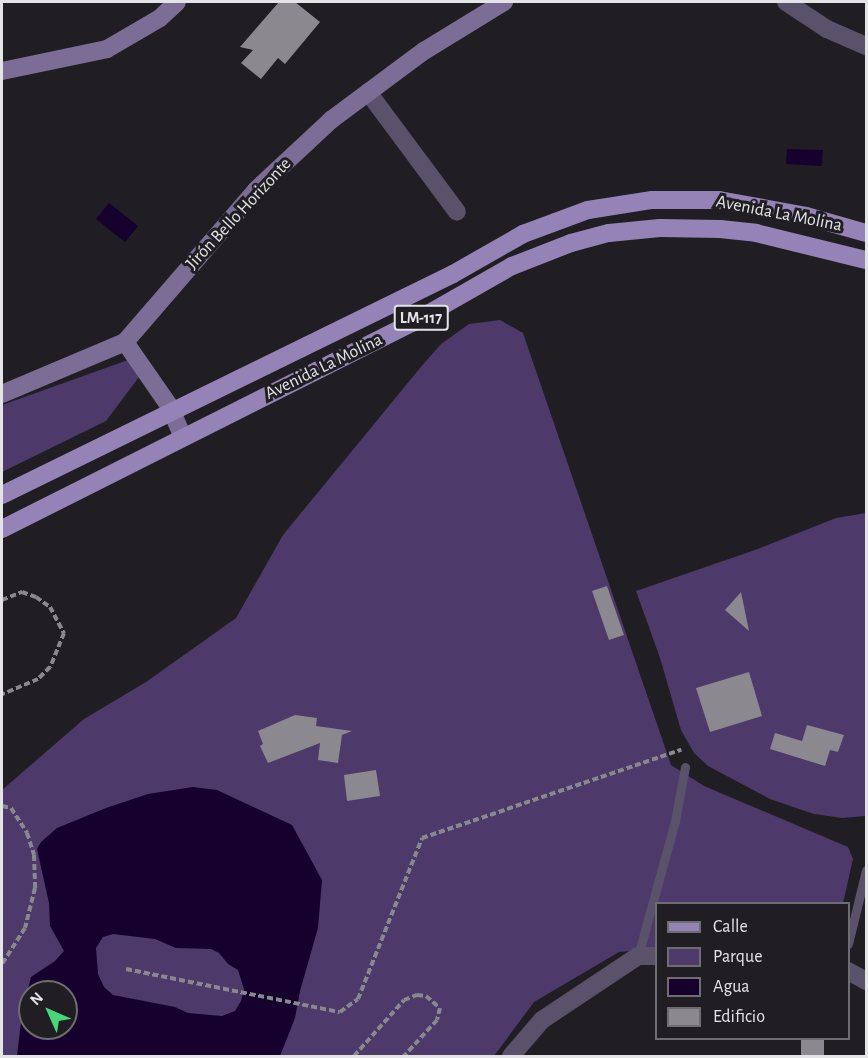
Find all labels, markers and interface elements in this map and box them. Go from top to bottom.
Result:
street label: Jirón Bello Horizonte [182,154,296,274]
street label: Avenida La Molina [714,191,844,237]
road number: LM-117 [392,305,450,331]
street label: Avenida La Molina [262,329,386,405]
legend [655,902,850,1040]
text: Calle [713,918,748,936]
text: Parque [713,948,762,966]
text: Agua [713,978,750,996]
north arrow [18,980,78,1040]
text: N [27,989,46,1008]
text: Edificio [713,1008,765,1026]

